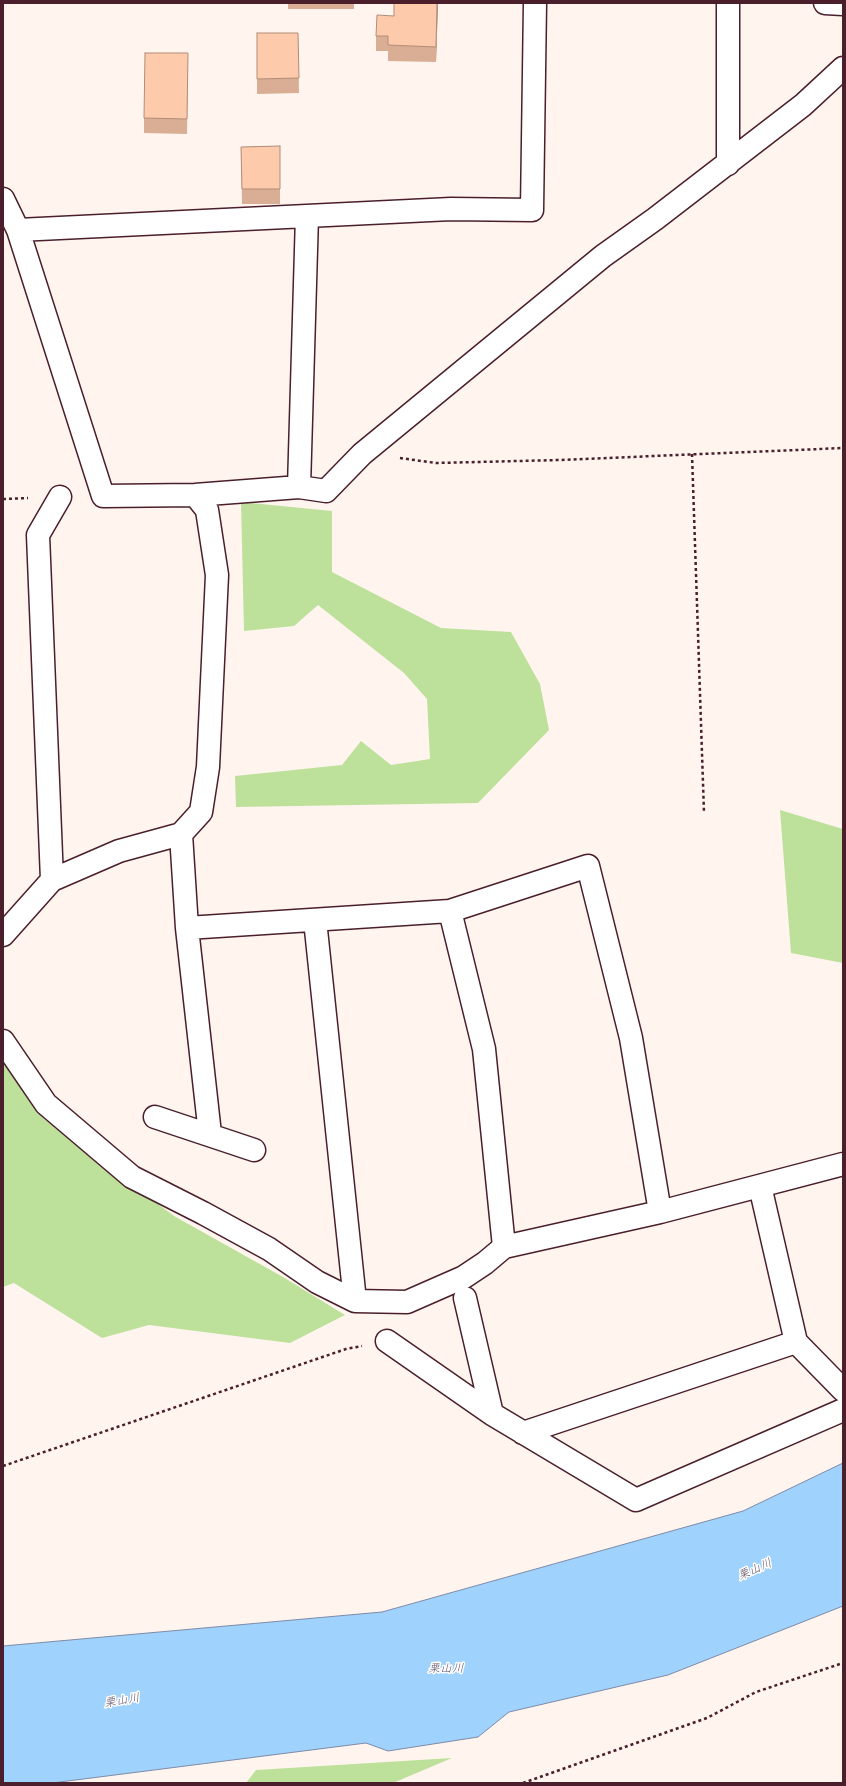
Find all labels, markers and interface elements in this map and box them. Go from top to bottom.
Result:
water label: 栗山川 [736,1556,774,1584]
water label: 栗山川 [428,1662,464,1676]
water label: 栗山川 [103,1691,141,1711]

